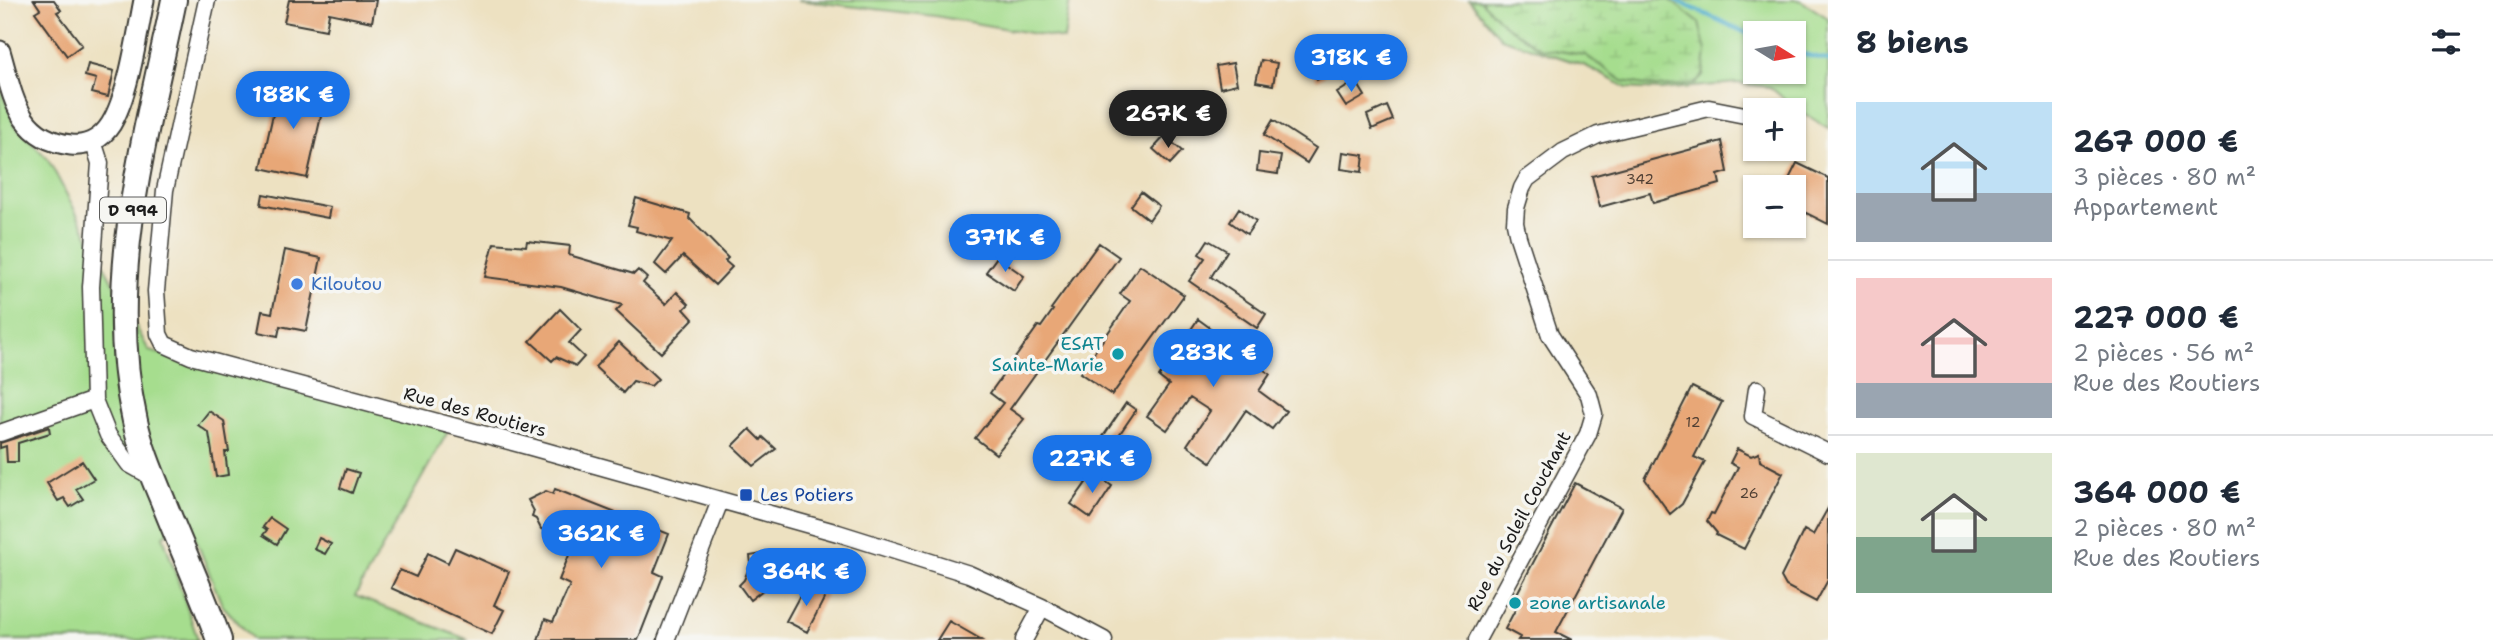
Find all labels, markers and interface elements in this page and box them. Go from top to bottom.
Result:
north arrow [1743,21,1806,84]
map controls [1743,21,1806,238]
text: 8 biens [1856,22,1969,63]
icon: filters [2427,23,2465,61]
pin: 318K € [1294,34,1408,94]
text: 318K € [1310,42,1392,72]
pin: 188K € [236,72,350,131]
text: 188K € [252,79,334,109]
pin: 267K € [1111,90,1225,150]
text: 267K € [1125,98,1211,128]
button: + [1743,98,1806,161]
text: 267 000 € [2073,121,2238,162]
icon: home [1912,130,1996,214]
text: 3 pièces · 80 m² [2073,162,2256,192]
house number: 342 [1626,170,1654,188]
button: − [1743,175,1806,238]
text: Appartement [2073,192,2218,222]
road number: D 994 [100,198,166,222]
pin: 371K € [948,215,1062,274]
text: 371K € [965,222,1045,252]
place label: Kiloutou [311,272,382,296]
marker: Kiloutou [289,276,305,292]
text: 227 000 € [2073,297,2239,338]
icon: home [1912,306,1996,390]
pin: 283K € [1156,330,1270,389]
place label: ESAT Sainte-Marie [992,332,1104,377]
text: 283K € [1169,337,1257,367]
text: 2 pièces · 56 m² [2073,338,2254,368]
marker: ESAT Sainte-Marie [1110,346,1126,362]
text: Rue des Routiers [2073,368,2261,398]
street label: Rue des Routiers [401,381,549,443]
house number: 12 [1686,413,1700,431]
street label: Rue du Soleil Couchant [1461,427,1577,615]
pin: 227K € [1035,435,1149,495]
text: 227K € [1049,443,1135,473]
text: 364 000 € [2073,472,2240,513]
icon: home [1912,481,1996,565]
place label: Les Potiers [760,483,854,507]
house number: 26 [1740,484,1759,502]
marker: Les Potiers [738,487,754,503]
pin: 362K € [544,510,658,570]
text: 2 pièces · 80 m² [2073,513,2256,543]
text: 362K € [557,518,645,548]
text: Rue des Routiers [2073,543,2261,573]
pin: 364K € [749,548,863,608]
text: 364K € [762,556,850,586]
place label: zone artisanale [1529,591,1666,615]
marker: zone artisanale [1507,595,1523,611]

